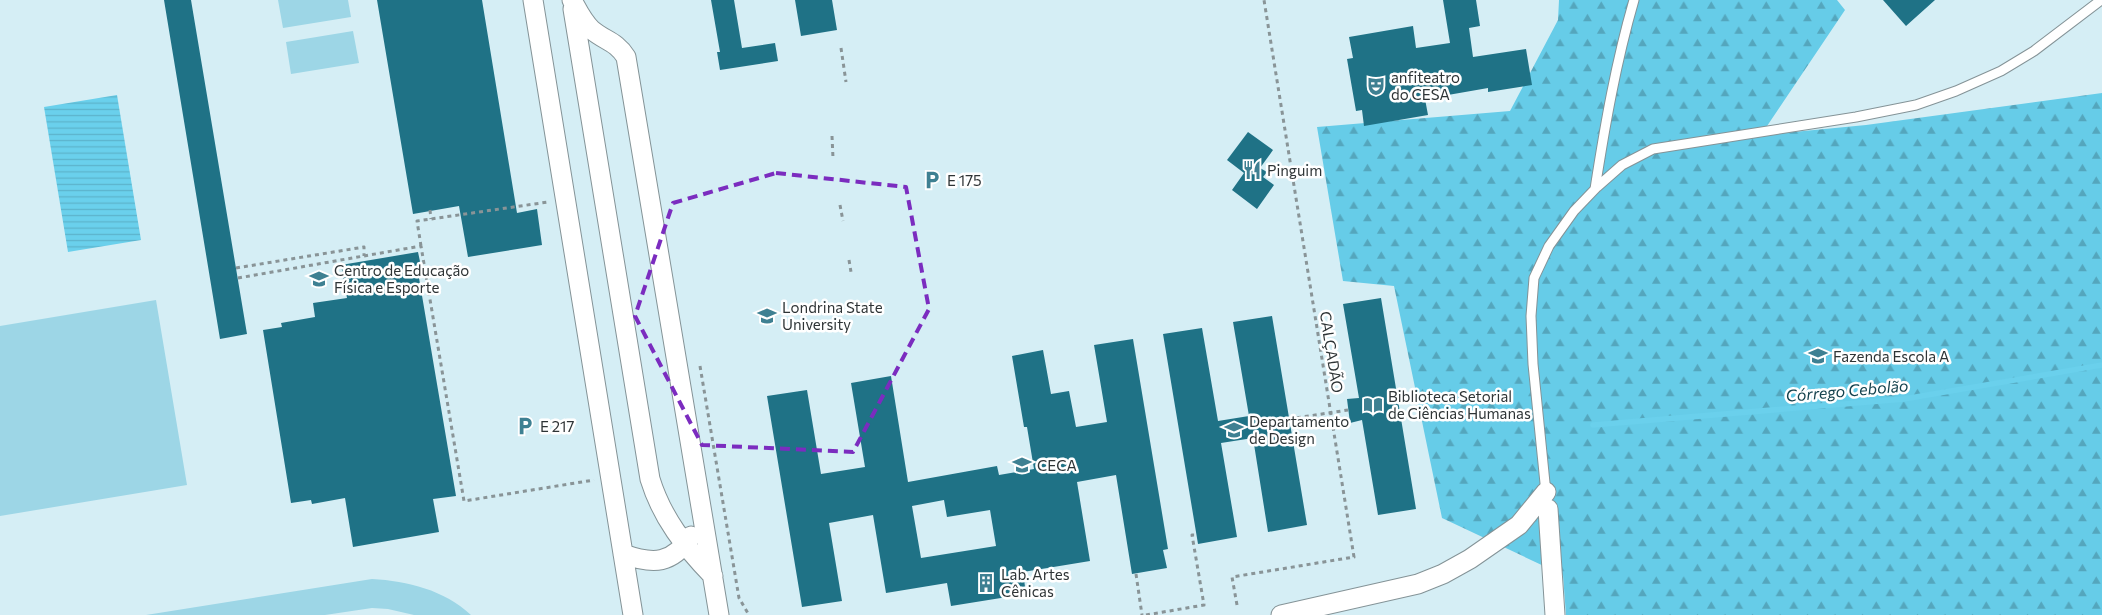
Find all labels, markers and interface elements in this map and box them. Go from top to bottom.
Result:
place label: anfiteatro do CESA [1391,68,1460,103]
theatre icon: anfiteatro do CESA [1365,75,1387,97]
restaurant icon: Pinguim [1241,159,1263,181]
place label: Pinguim [1267,161,1322,179]
parking icon: E 175 [921,169,943,191]
place label: E 175 [947,171,982,189]
place label: Centro de Educação Física e Esporte [334,261,469,296]
school or university icon: Centro de Educação Física e Esporte [308,268,330,290]
place label: Londrina State University [782,298,883,333]
school or university icon: Londrina State University [756,305,778,327]
street label: CALÇADÃO [1317,310,1347,394]
school or university icon: Fazenda Escola A [1807,345,1829,367]
place label: Fazenda Escola A [1833,347,1949,365]
water label: Córrego Cebolão [1785,375,1909,405]
place label: Biblioteca Setorial de Ciências Humanas [1388,387,1531,422]
library icon: Biblioteca Setorial de Ciências Humanas [1362,394,1384,416]
place label: Departamento de Design [1249,412,1349,447]
parking icon: E 217 [514,415,536,437]
place label: E 217 [540,417,575,435]
school or university icon: Departamento de Design [1223,419,1245,441]
school or university icon: CECA [1011,454,1033,476]
place label: CECA [1037,456,1077,474]
place label: Lab. Artes Cênicas [1001,565,1070,600]
building icon: Lab. Artes Cênicas [975,572,997,594]

